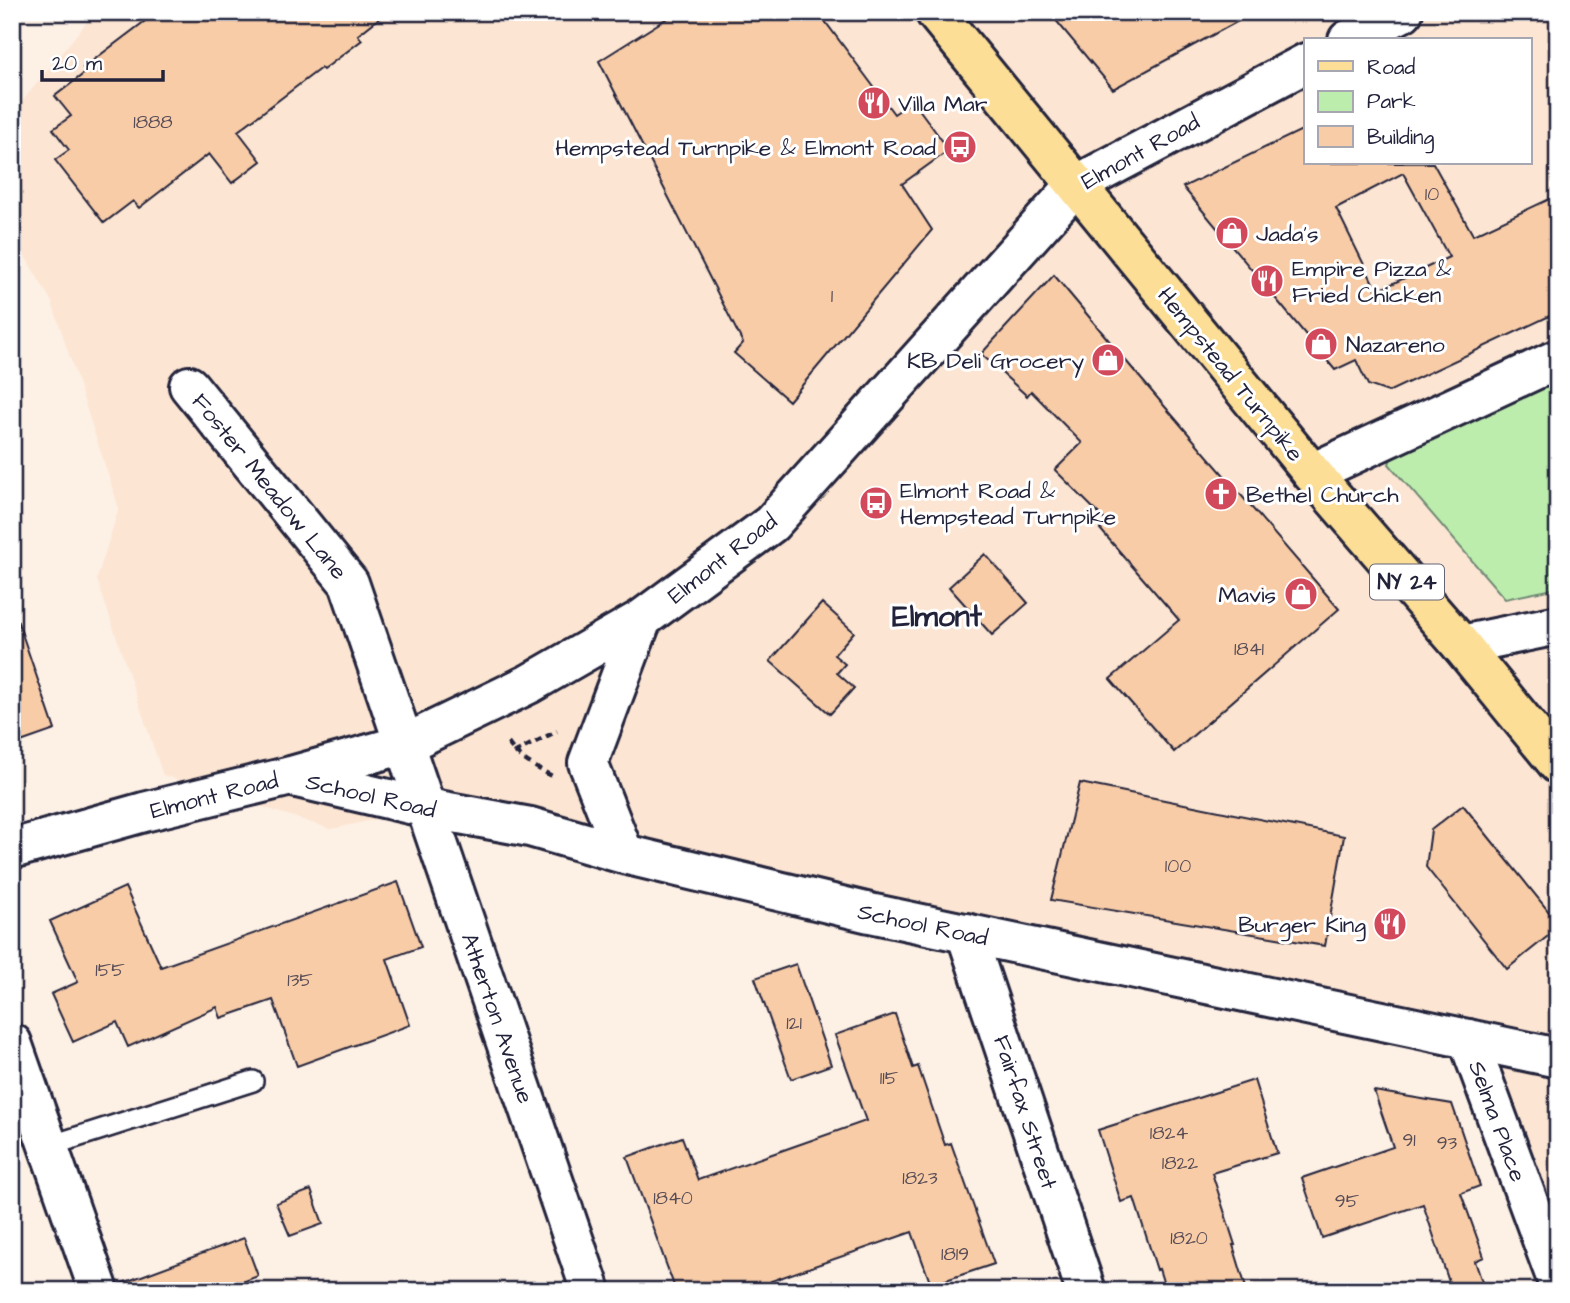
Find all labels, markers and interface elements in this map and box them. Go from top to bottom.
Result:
scale bar [42,38,163,82]
legend [1304,38,1532,164]
text: 20 m [52,49,103,78]
text: Road [1367,53,1415,82]
restaurant icon: Villa Mar [855,84,893,122]
text: Park [1367,87,1416,116]
place label: Villa Mar [898,88,988,120]
street label: Elmont Road [1075,106,1206,198]
house number: 1888 [133,109,173,136]
text: Building [1367,123,1435,154]
bus stop icon: Hempstead Turnpike & Elmont Road [941,128,979,166]
place label: Hempstead Turnpike & Elmont Road [555,132,936,164]
house number: 10 [1425,181,1439,208]
shop icon: Jada’s [1213,214,1251,252]
place label: Jada’s [1256,218,1319,250]
place label: Empire Pizza & Fried Chicken [1292,253,1452,311]
restaurant icon: Empire Pizza & Fried Chicken [1248,262,1286,300]
street label: Hempstead Turnpike [1150,281,1311,469]
house number: 1 [831,283,834,310]
shop icon: Nazareno [1302,325,1340,363]
place label: Nazareno [1346,329,1445,361]
shop icon: KB Deli Grocery [1089,341,1127,379]
place label: KB Deli Grocery [907,345,1084,378]
street label: Foster Meadow Lane [184,387,354,587]
place label: Elmont Road & Hempstead Turnpike [900,475,1116,533]
church icon: Bethel Church [1202,475,1240,513]
place label: Bethel Church [1246,479,1399,511]
bus stop icon: Elmont Road & Hempstead Turnpike [857,484,895,522]
street label: Elmont Road [661,506,784,612]
road number: NY 24 [1370,564,1444,600]
shop icon: Mavis [1282,575,1320,613]
place label: Mavis [1218,579,1276,611]
district label: Elmont [892,596,983,638]
house number: 1841 [1234,636,1265,663]
street label: Elmont Road [147,765,282,827]
street label: School Road [303,766,439,826]
house number: 100 [1165,853,1191,880]
street label: School Road [855,896,991,954]
restaurant icon: Burger King [1371,905,1409,943]
place label: Burger King [1238,909,1366,942]
street label: Atherton Avenue [453,929,541,1108]
house number: 155 [95,957,125,984]
house number: 135 [287,967,313,994]
house number: 121 [786,1010,802,1037]
street label: Fairfax Street [985,1031,1065,1194]
street label: Selma Place [1460,1056,1534,1186]
house number: 115 [880,1065,899,1092]
house number: 1824 [1150,1120,1188,1147]
house number: 91 [1402,1127,1416,1154]
house number: 93 [1437,1130,1458,1157]
house number: 1822 [1162,1150,1198,1177]
house number: 1823 [902,1165,938,1192]
house number: 1840 [653,1185,693,1212]
house number: 95 [1335,1188,1360,1215]
house number: 1820 [1170,1225,1208,1252]
house number: 1819 [941,1241,969,1268]

